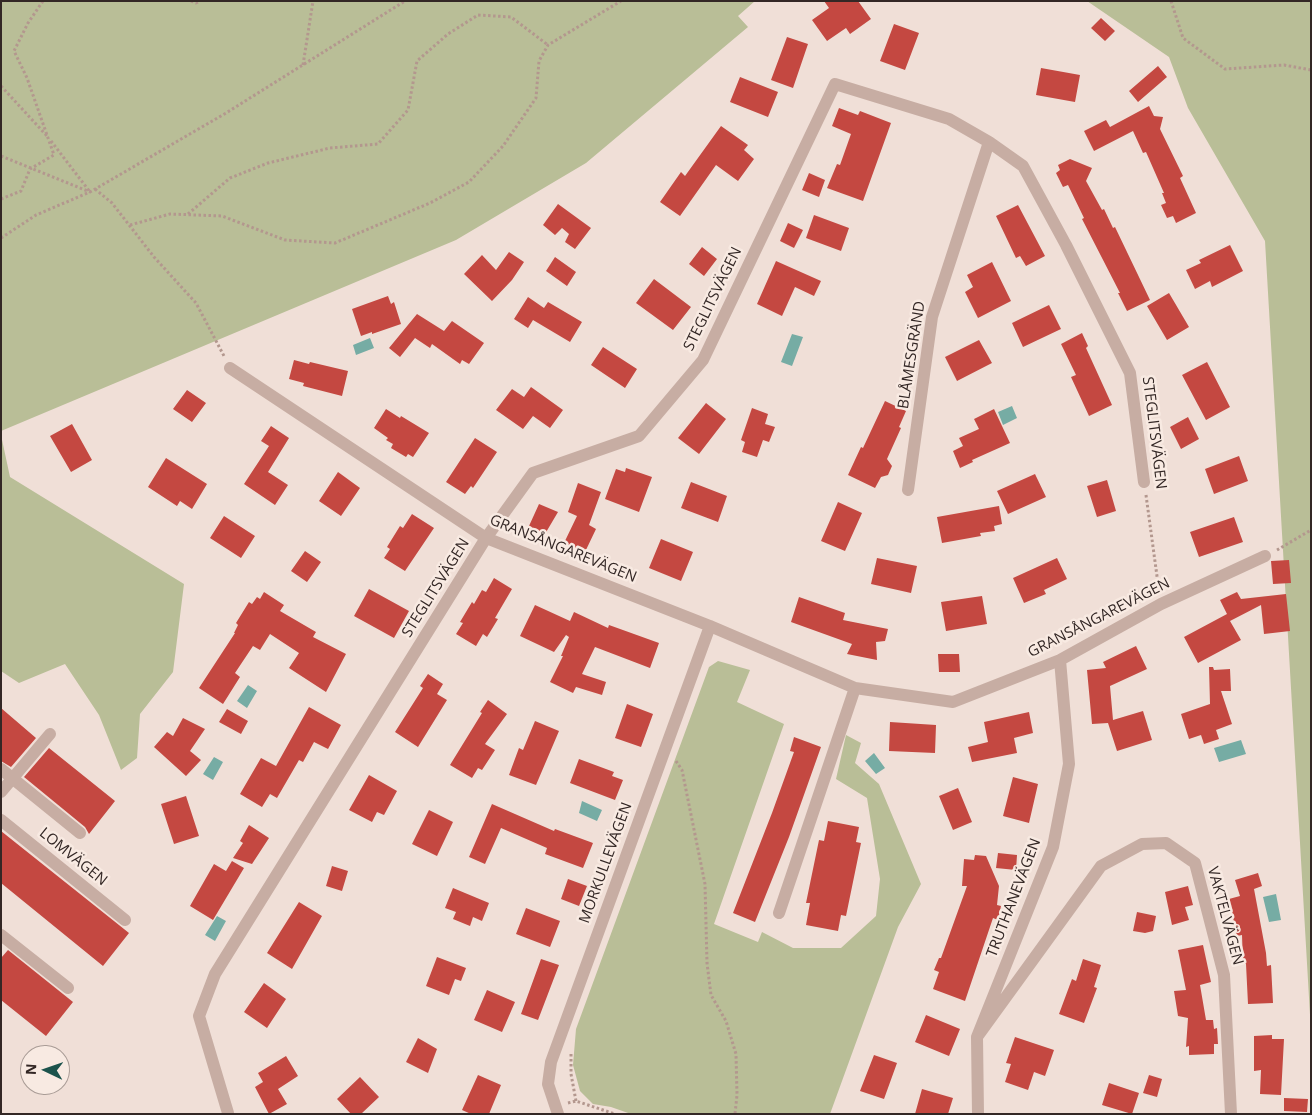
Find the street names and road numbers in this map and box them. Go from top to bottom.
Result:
street label: STEGLITSVÄGEN [680,244,746,354]
street label: BLÅMESGRÄND [895,300,929,410]
street label: STEGLITSVÄGEN [1138,376,1170,490]
street label: GRANSÅNGAREVÄGEN [487,511,639,587]
street label: STEGLITSVÄGEN [398,535,474,641]
street label: GRANSÅNGAREVÄGEN [1025,574,1173,662]
street label: MORKULLEVÄGEN [576,800,636,926]
street label: LOMVÄGEN [35,824,111,890]
street label: TRUTHANEVÄGEN [983,836,1045,960]
street label: VAKTELVÄGEN [1203,865,1247,967]

